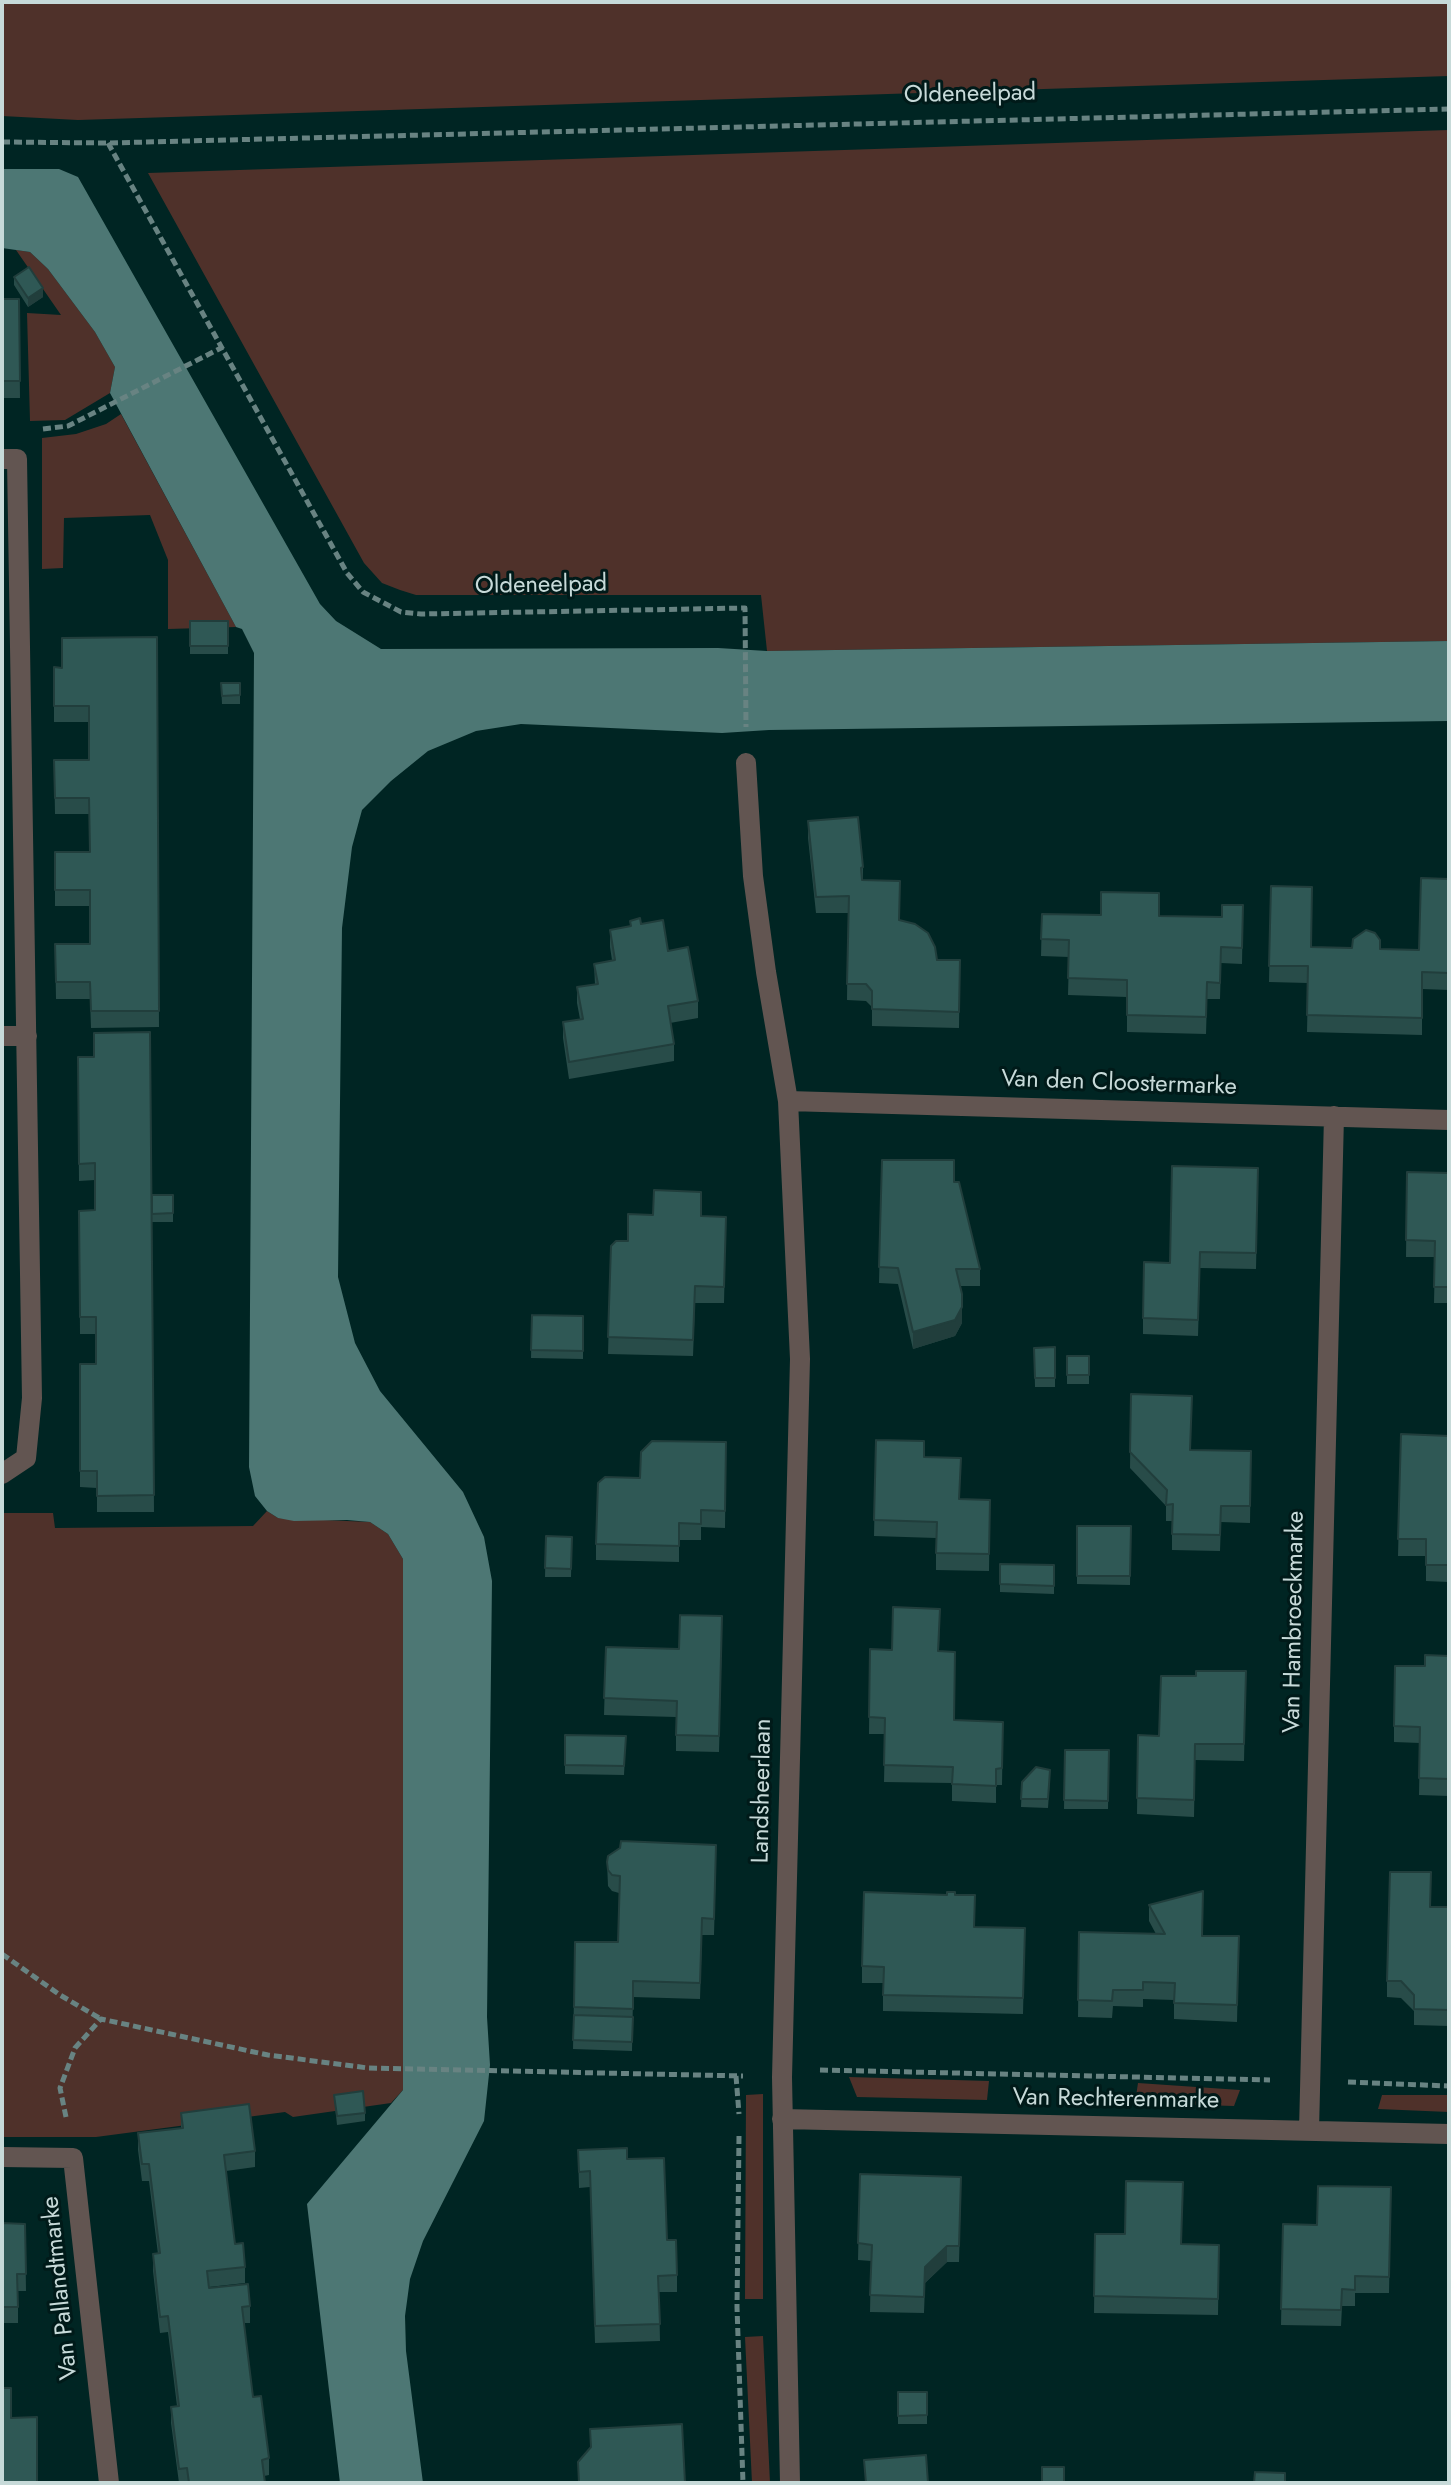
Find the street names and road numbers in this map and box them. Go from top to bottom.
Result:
street label: Oldeneelpad [904,79,1036,111]
street label: Oldeneelpad [475,570,607,602]
street label: Van den Cloostermarke [1001,1065,1237,1103]
street label: Van Hambroeckmarke [1279,1511,1311,1733]
street label: Landsheerlaan [747,1718,779,1864]
street label: Van Rechterenmarke [1012,2084,1220,2116]
street label: Van Pallandtmarke [37,2195,85,2381]

